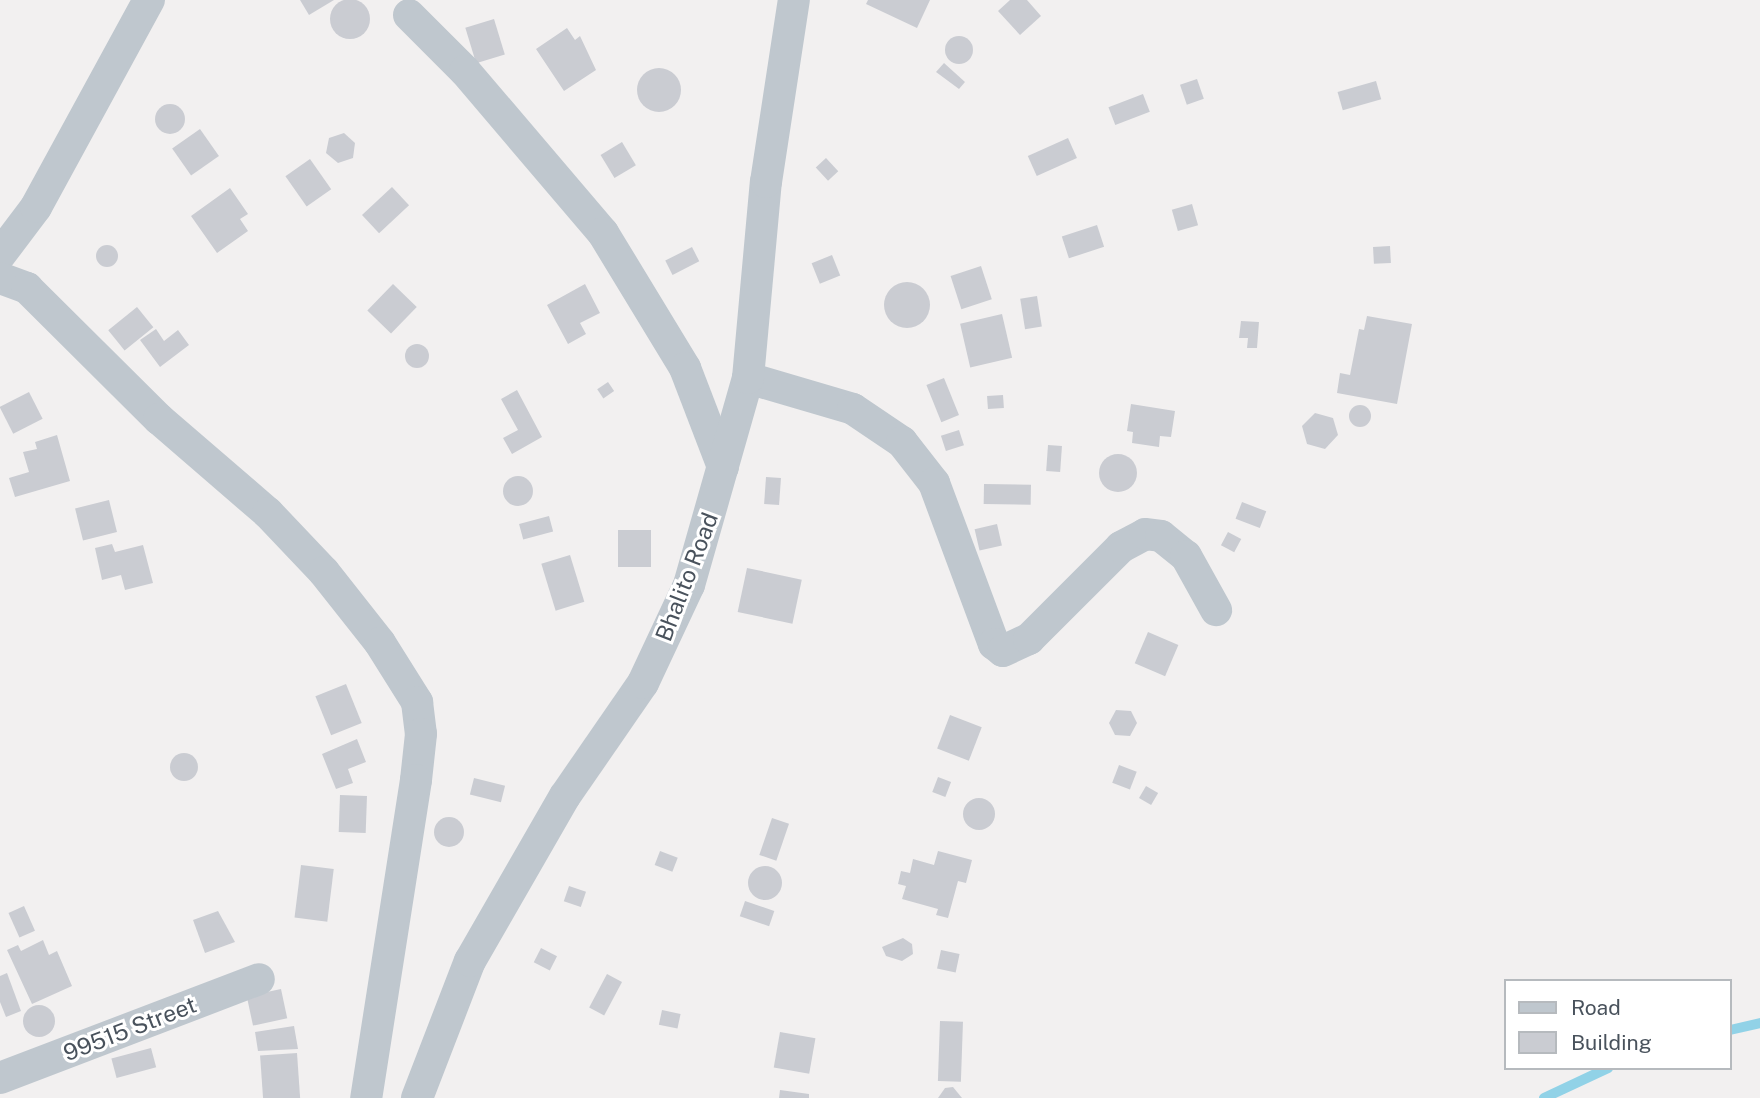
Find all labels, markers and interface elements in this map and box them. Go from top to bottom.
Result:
street label: Bhalito Road [650,509,724,645]
legend [1504,979,1732,1070]
street label: 99515 Street [60,991,200,1067]
text: Road [1571,995,1621,1020]
text: Building [1571,1030,1652,1055]

